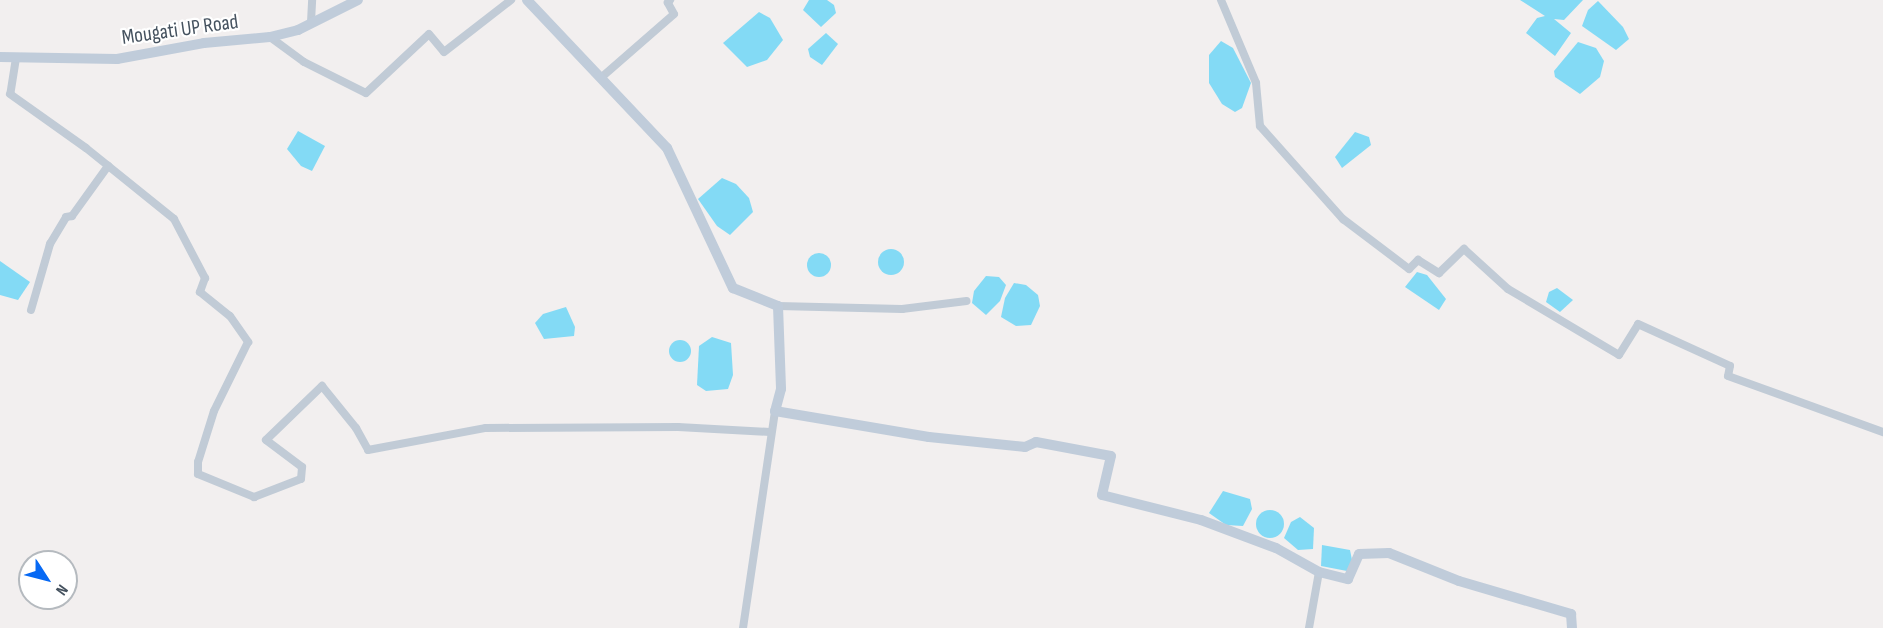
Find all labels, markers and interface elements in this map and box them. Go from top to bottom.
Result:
street label: Mougati UP Road [120,9,240,51]
north arrow [18,550,78,610]
text: N [51,581,72,599]

